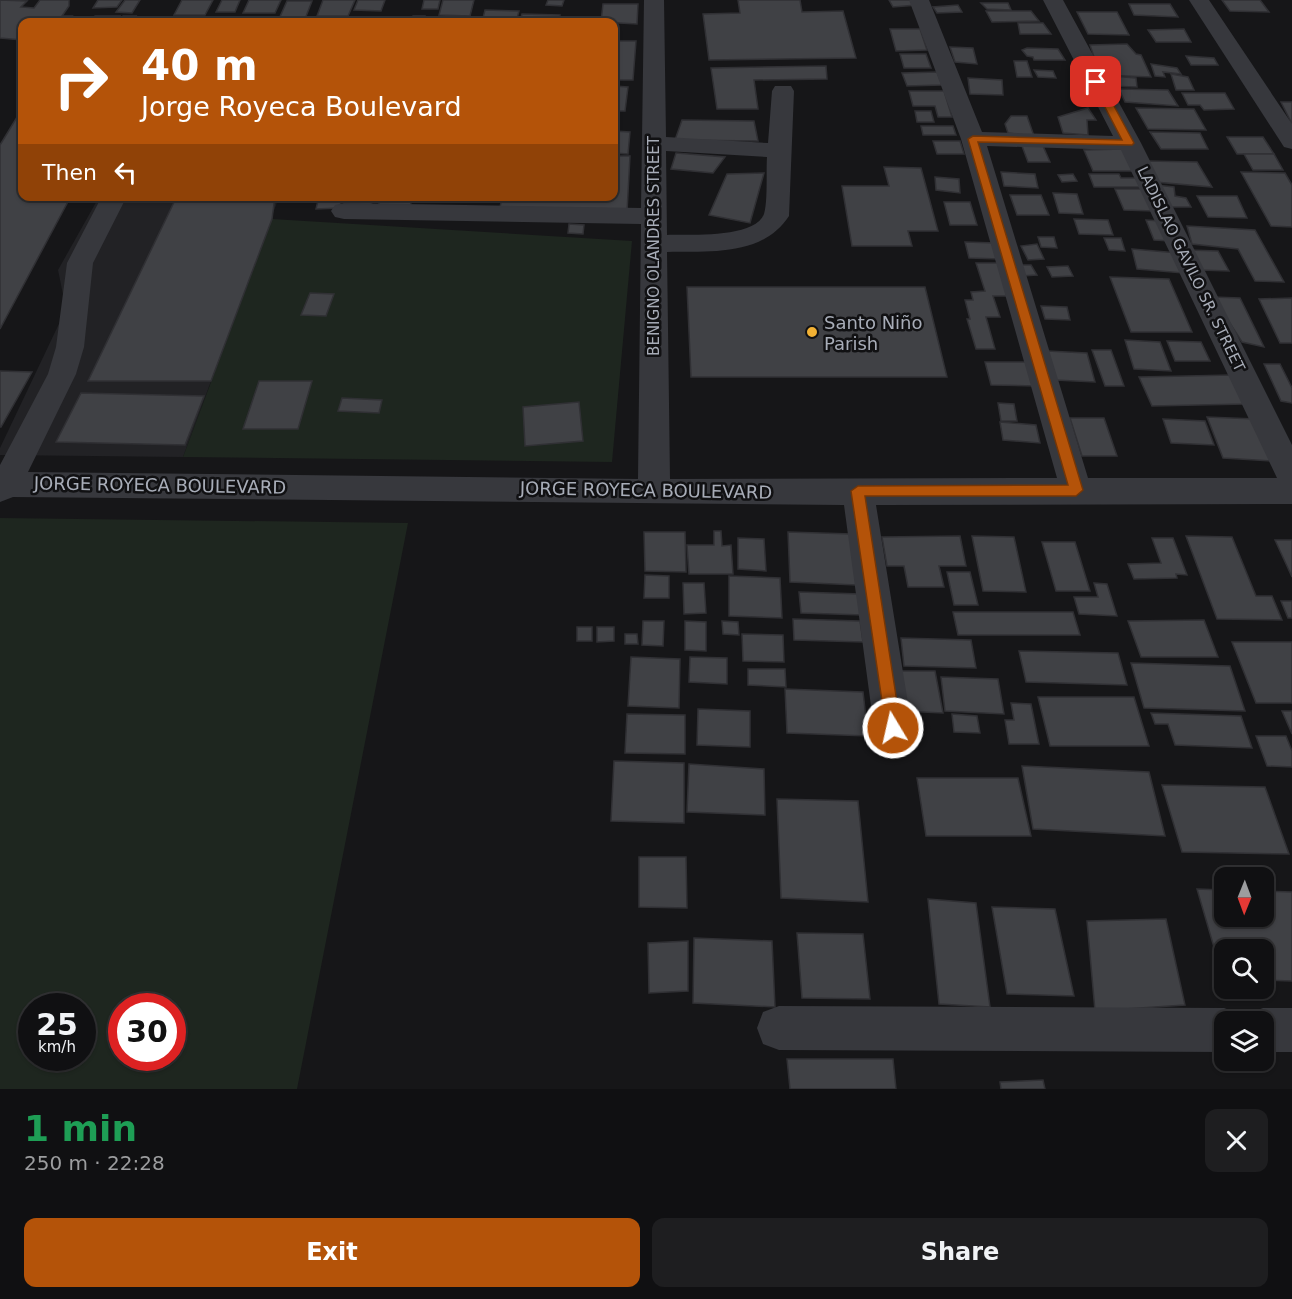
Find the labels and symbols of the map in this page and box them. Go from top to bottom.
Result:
pin [1070,56,1121,107]
street label: BENIGNO OLANDRES STREET [645,135,663,356]
street label: LADISLAO GAVILO SR. STREET [1133,164,1249,375]
place label: Santo Niño Parish [824,312,923,354]
marker: Santo Niño Parish [805,325,819,339]
street label: JORGE ROYECA BOULEVARD [33,472,286,498]
street label: JORGE ROYECA BOULEVARD [519,477,772,503]
position arrow [861,696,925,760]
north arrow [1214,867,1274,927]
speed limit sign: 30 [108,993,186,1071]

